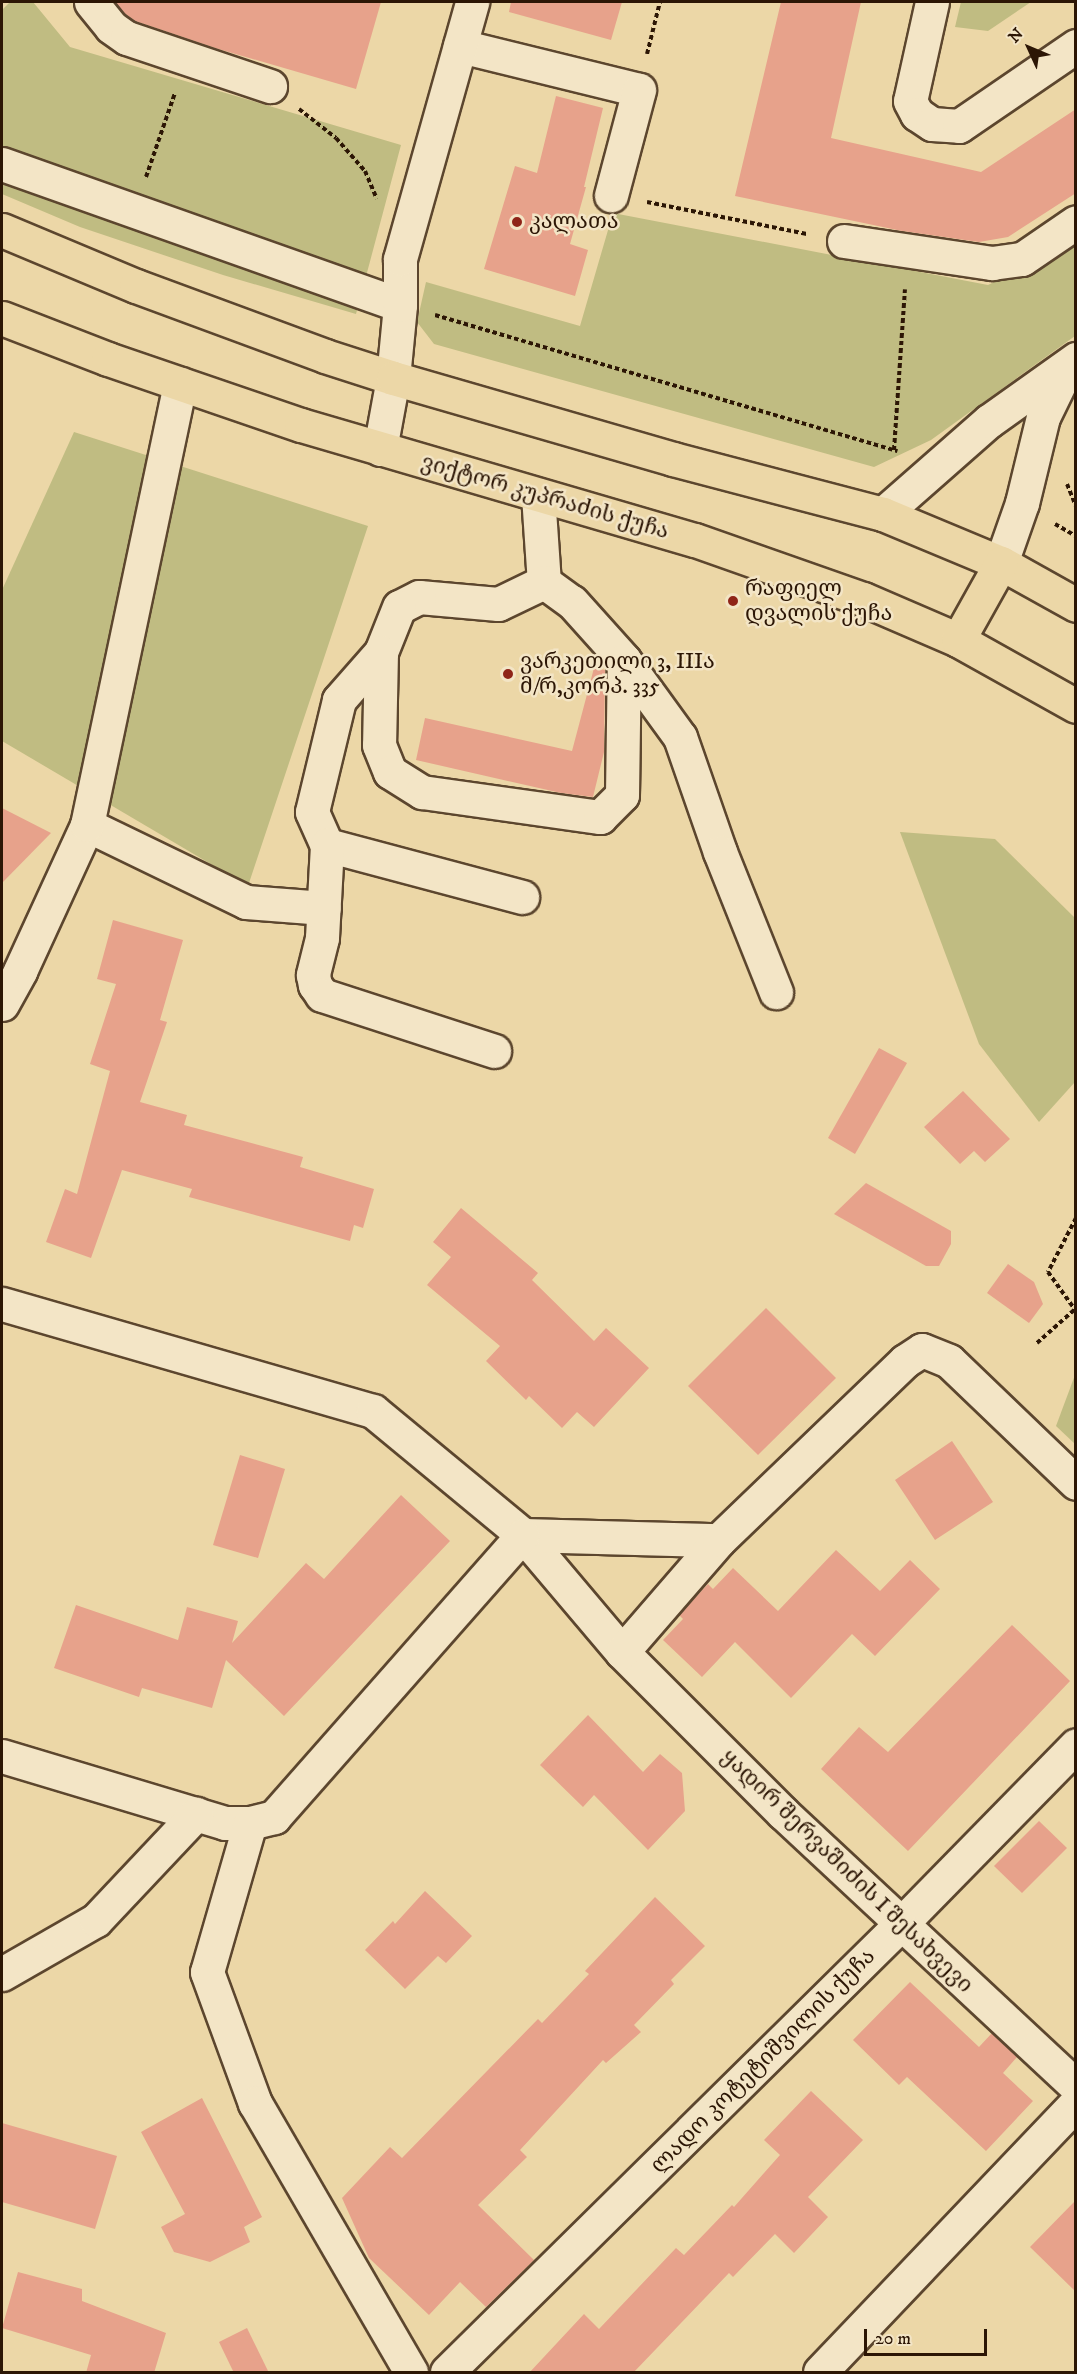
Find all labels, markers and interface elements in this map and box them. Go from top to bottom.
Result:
north arrow [999,18,1059,78]
text: N [1004,24,1028,47]
place label: კალათა [529,209,619,235]
marker: კალათა [510,215,524,229]
street label: ვიქტორ კუპრაძის ქუჩა [418,449,672,545]
place label: რაფიელ დვალის ქუჩა [745,575,892,626]
marker: რაფიელ დვალის ქუჩა [726,594,740,608]
place label: ვარკეთილი 3, IIIა მ/რ,კორპ. 335 [520,648,715,700]
marker: ვარკეთილი 3, IIIა მ/რ,კორპ. 335 [501,667,515,681]
street label: ყადირ შერვაშიძის I შესახვევი [716,1744,978,1998]
street label: ლადო კოტეტიშვილის ქუჩა [645,1943,881,2179]
scale bar [867,2317,990,2355]
text: 20 m [875,2328,911,2350]

